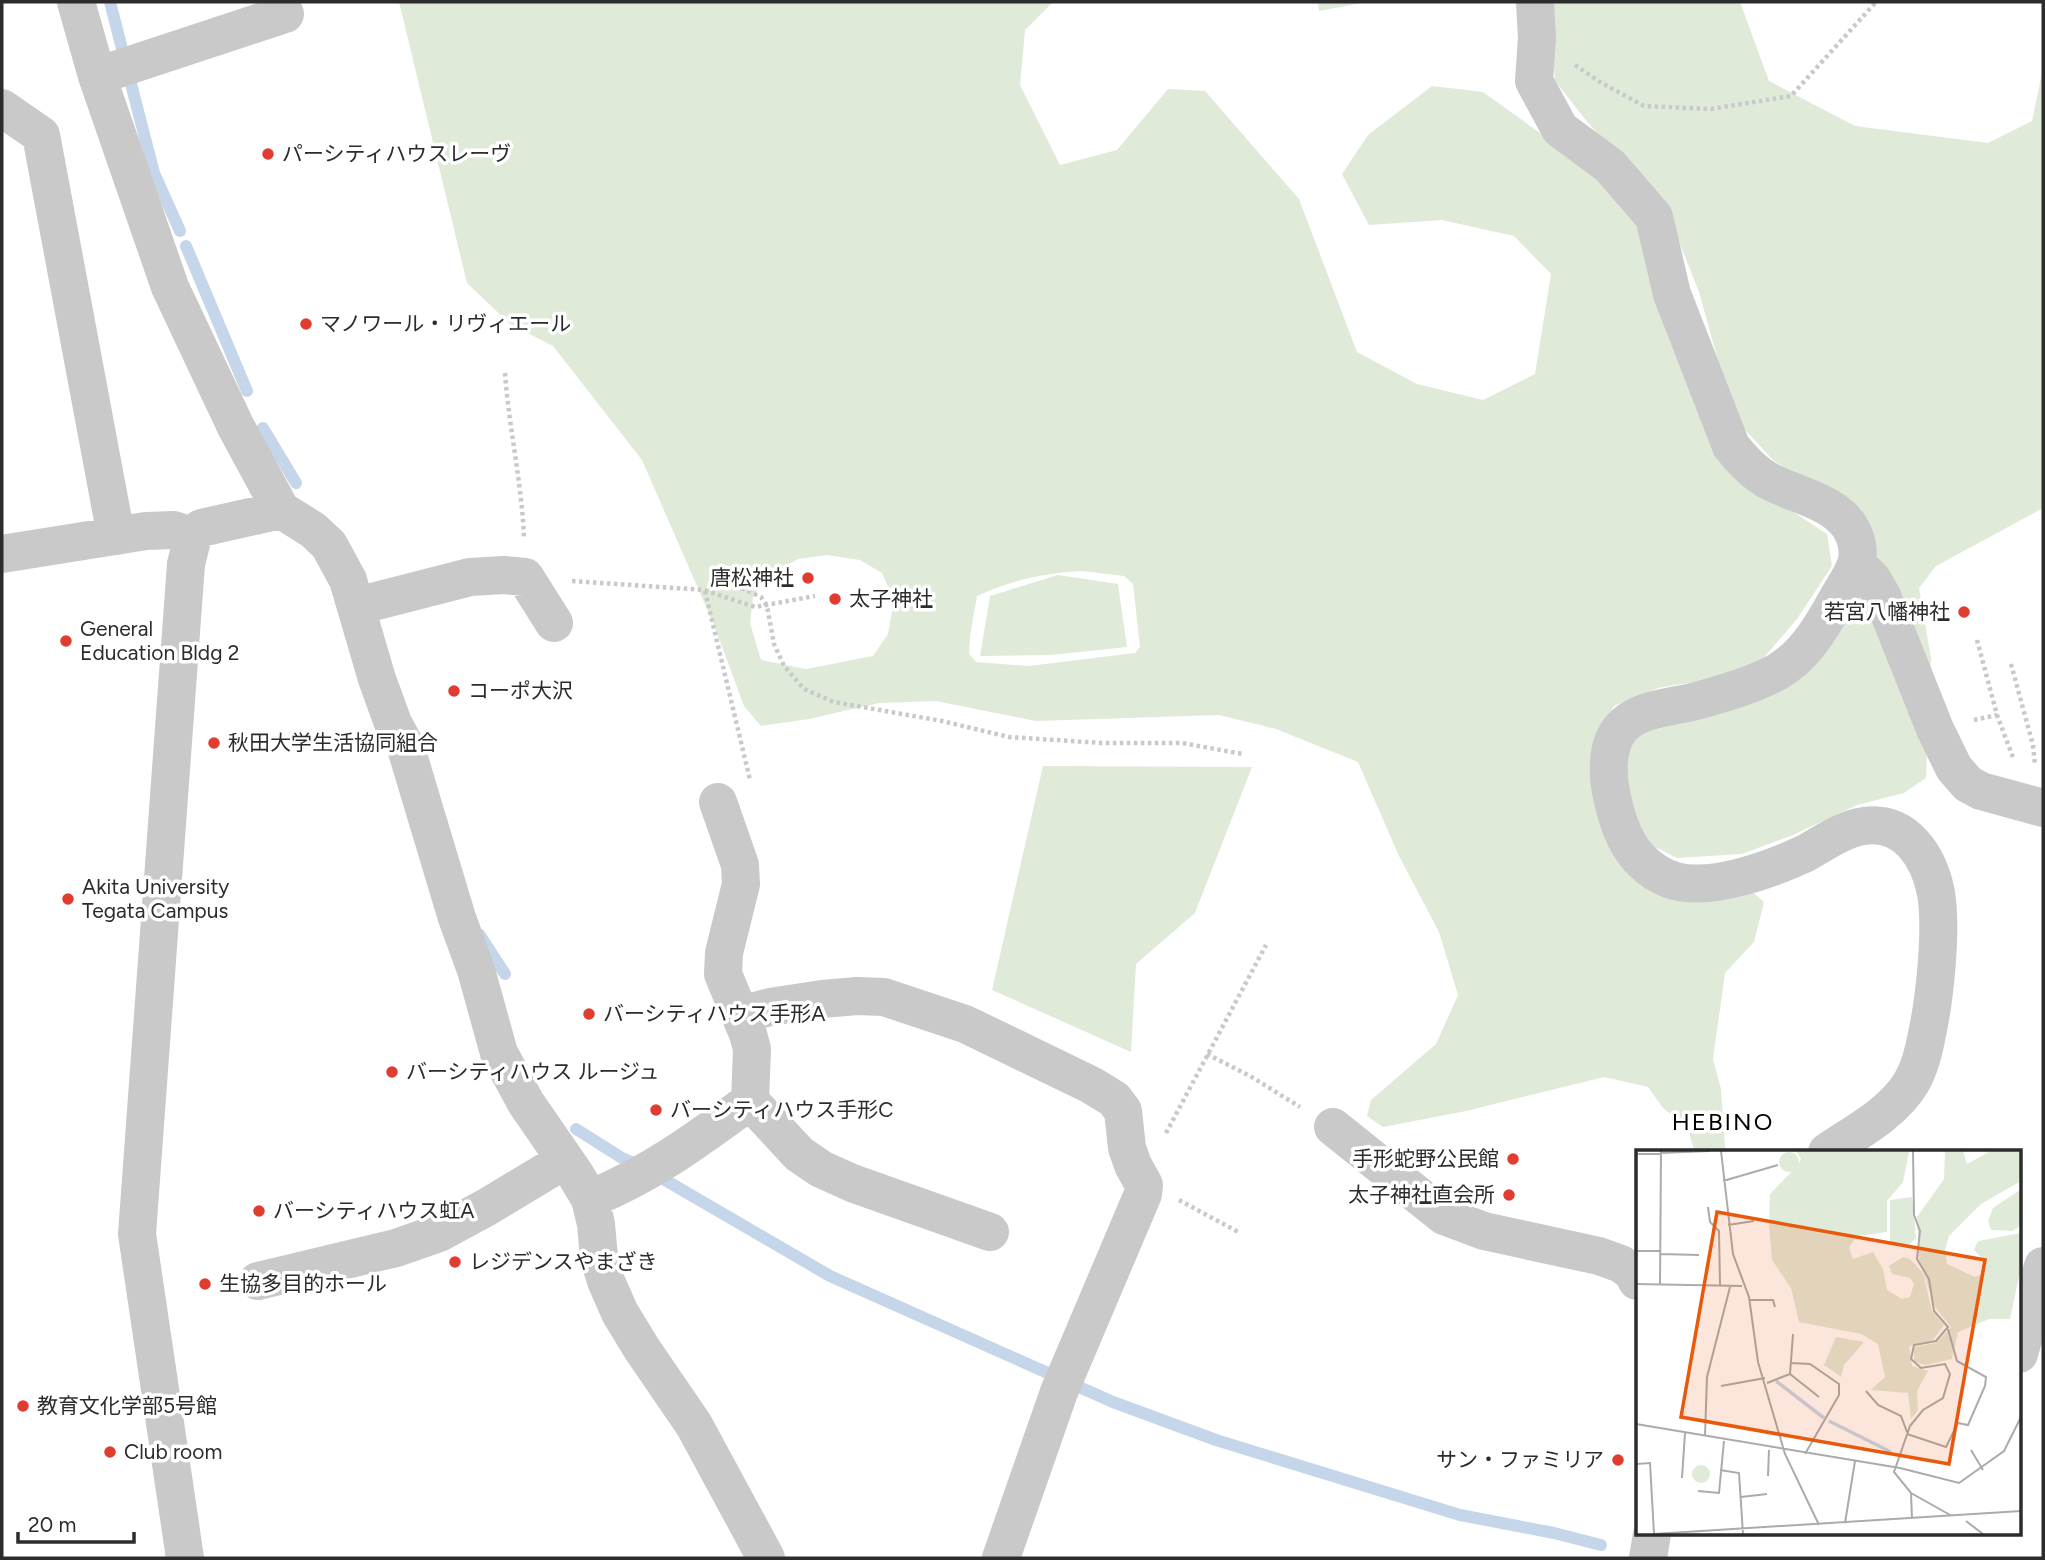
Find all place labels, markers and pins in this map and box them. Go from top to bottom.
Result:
place label: パーシティハウスレーヴ [282,141,511,166]
marker: パーシティハウスレーヴ [260,146,276,162]
place label: マノワール・リヴィエール [320,311,571,336]
marker: マノワール・リヴィエール [298,316,314,332]
place label: 唐松神社 [710,565,794,590]
marker: 唐松神社 [800,570,816,586]
place label: 太子神社 [849,586,933,611]
marker: 太子神社 [827,591,843,607]
place label: 若宮八幡神社 [1824,599,1950,624]
marker: 若宮八幡神社 [1956,604,1972,620]
place label: General Education Bldg 2 [80,616,239,665]
marker: General Education Bldg 2 [58,633,74,649]
place label: コーポ大沢 [468,678,573,703]
marker: コーポ大沢 [446,683,462,699]
place label: 秋田大学生活協同組合 [228,730,438,755]
marker: 秋田大学生活協同組合 [206,735,222,751]
place label: Akita University Tegata Campus [82,874,229,923]
marker: Akita University Tegata Campus [60,891,76,907]
place label: バーシティハウス手形A [603,1001,826,1026]
marker: バーシティハウス手形A [581,1006,597,1022]
place label: バーシティハウス ルージュ [406,1059,660,1084]
marker: バーシティハウス ルージュ [384,1064,400,1080]
place label: バーシティハウス手形C [670,1097,893,1122]
marker: バーシティハウス手形C [648,1102,664,1118]
place label: 手形蛇野公民館 [1352,1146,1499,1171]
marker: 手形蛇野公民館 [1505,1151,1521,1167]
place label: 太子神社直会所 [1348,1182,1495,1207]
marker: 太子神社直会所 [1501,1187,1517,1203]
place label: バーシティハウス虹A [273,1198,475,1223]
marker: バーシティハウス虹A [251,1203,267,1219]
place label: レジデンスやまざき [469,1249,658,1274]
marker: レジデンスやまざき [447,1254,463,1270]
place label: 生協多目的ホール [219,1271,387,1296]
marker: 生協多目的ホール [197,1276,213,1292]
place label: 教育文化学部5号館 [37,1393,217,1418]
marker: 教育文化学部5号館 [15,1398,31,1414]
place label: Club room [124,1439,222,1464]
marker: Club room [102,1444,118,1460]
place label: サン・ファミリア [1436,1447,1604,1472]
marker: サン・ファミリア [1610,1452,1626,1468]

